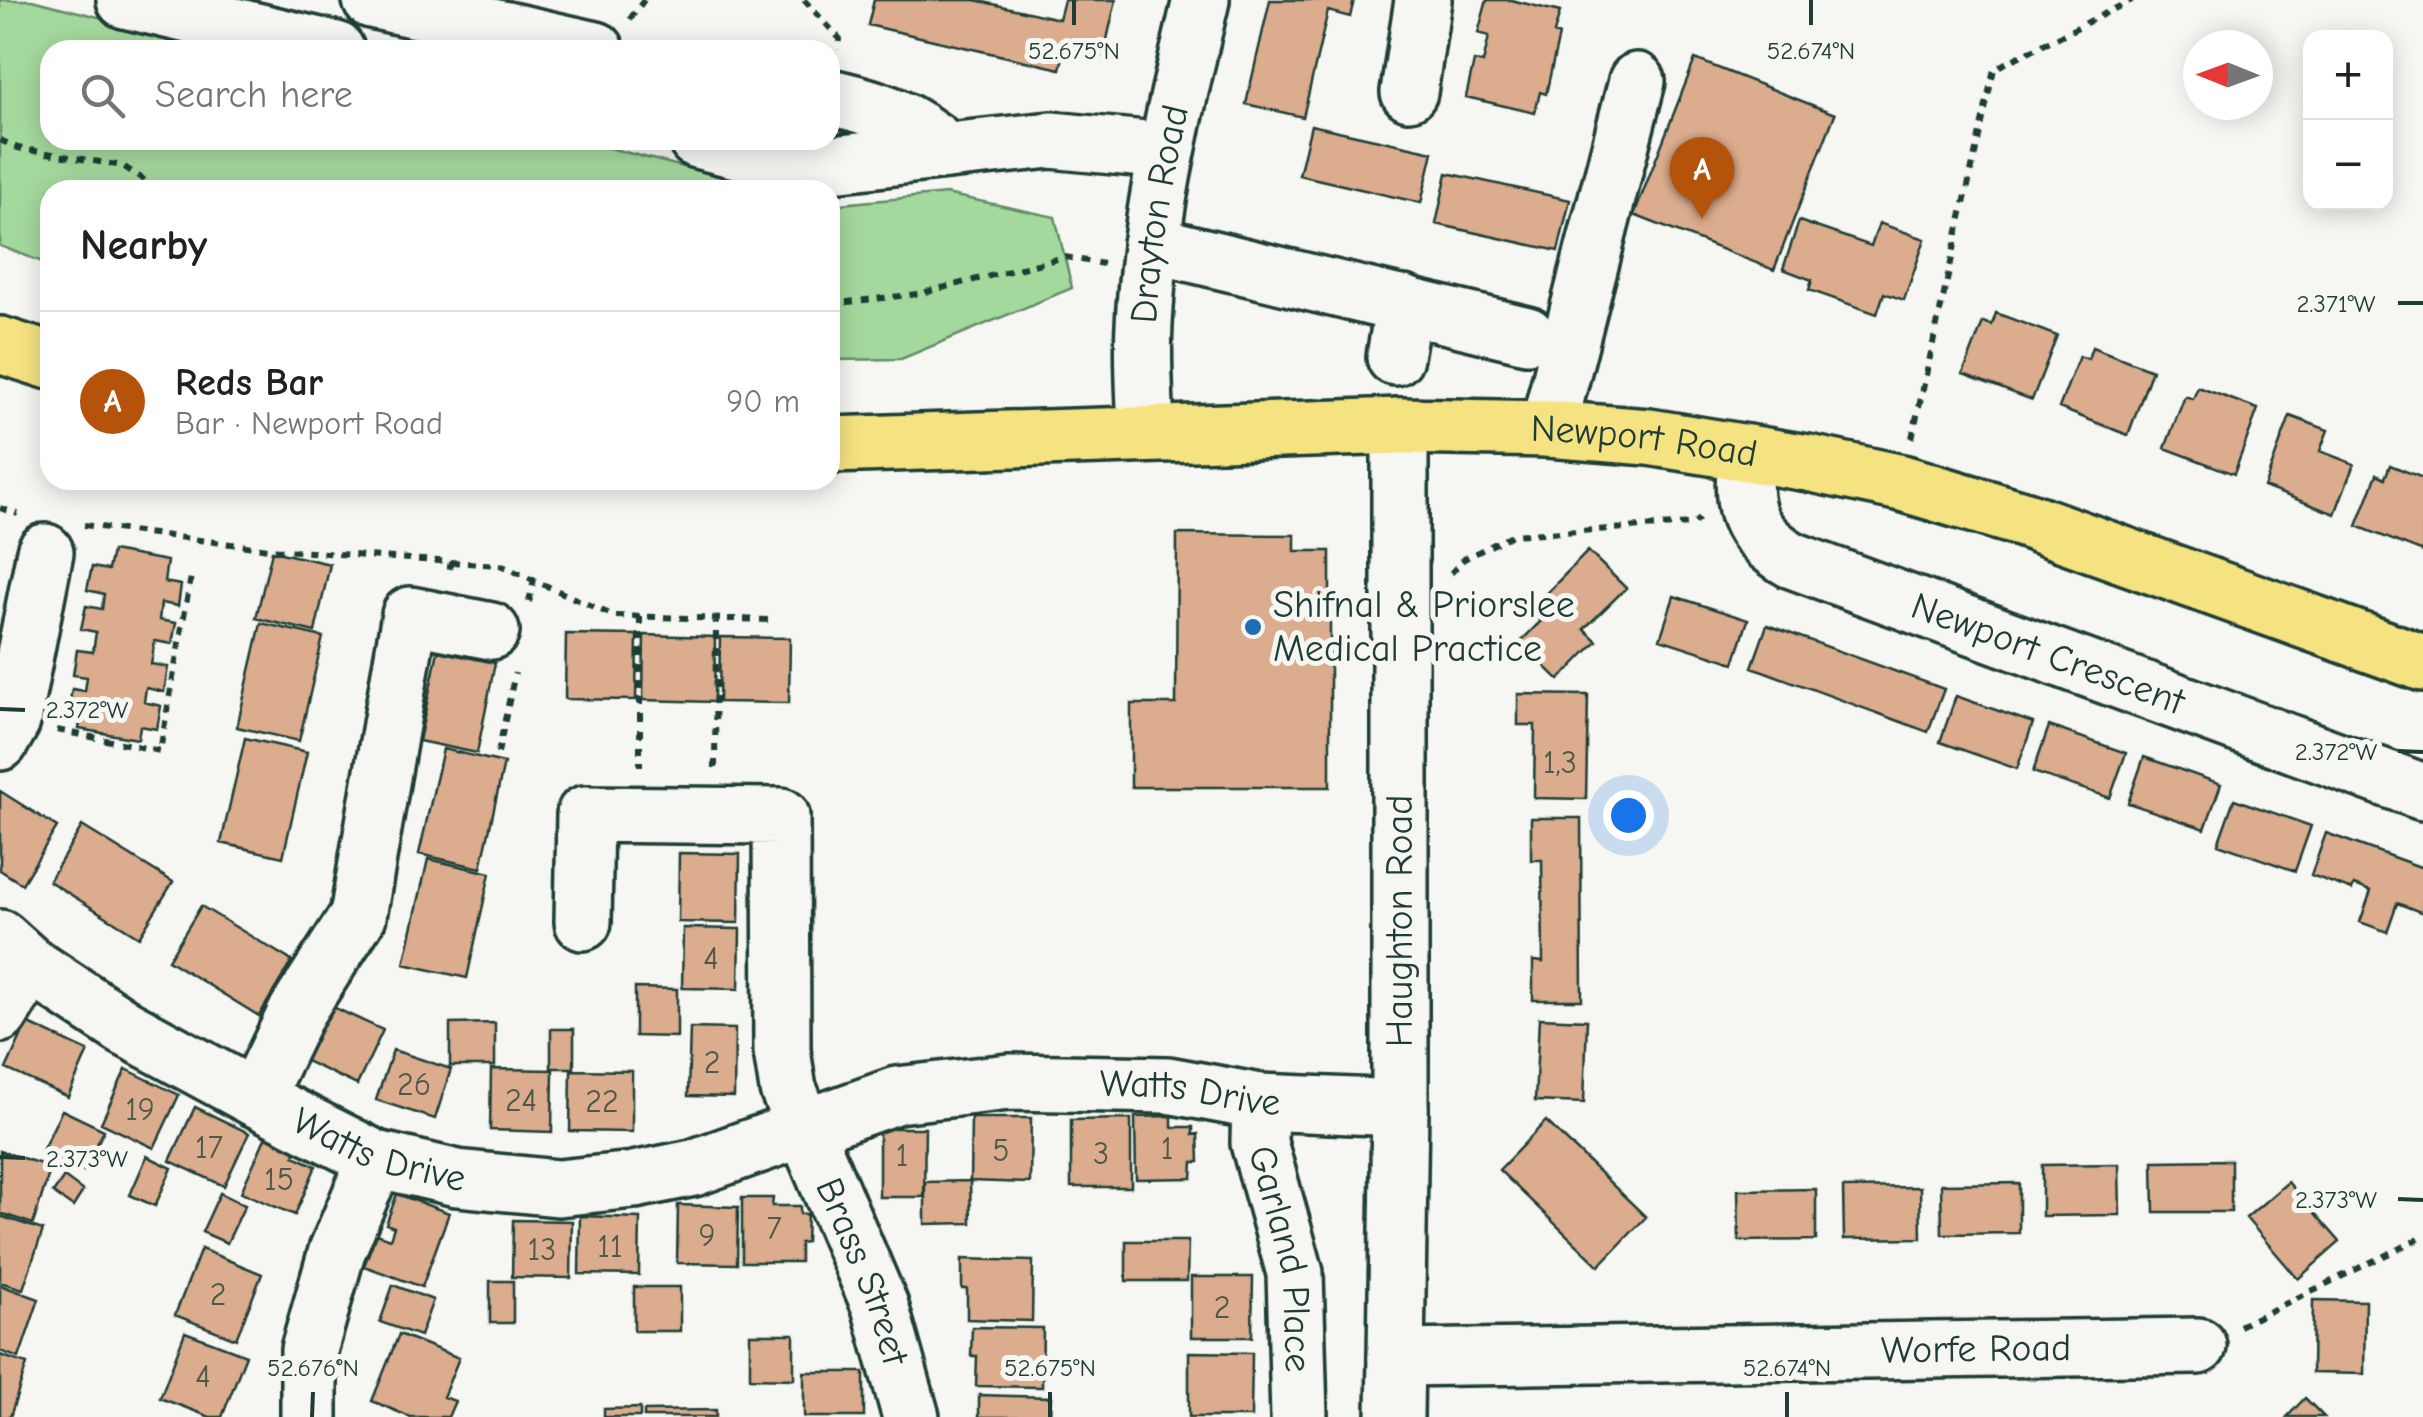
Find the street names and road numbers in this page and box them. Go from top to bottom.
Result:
street label: Drayton Road [1122,101,1198,325]
street label: Newport Road [1530,407,1760,476]
street label: Newport Crescent [1905,584,2191,725]
street label: Haughton Road [1378,795,1422,1047]
street label: Watts Drive [1099,1062,1281,1125]
street label: Watts Drive [285,1099,470,1201]
street label: Garland Place [1239,1141,1320,1373]
street label: Brass Street [806,1172,918,1371]
street label: Worfe Road [1880,1326,2071,1373]

